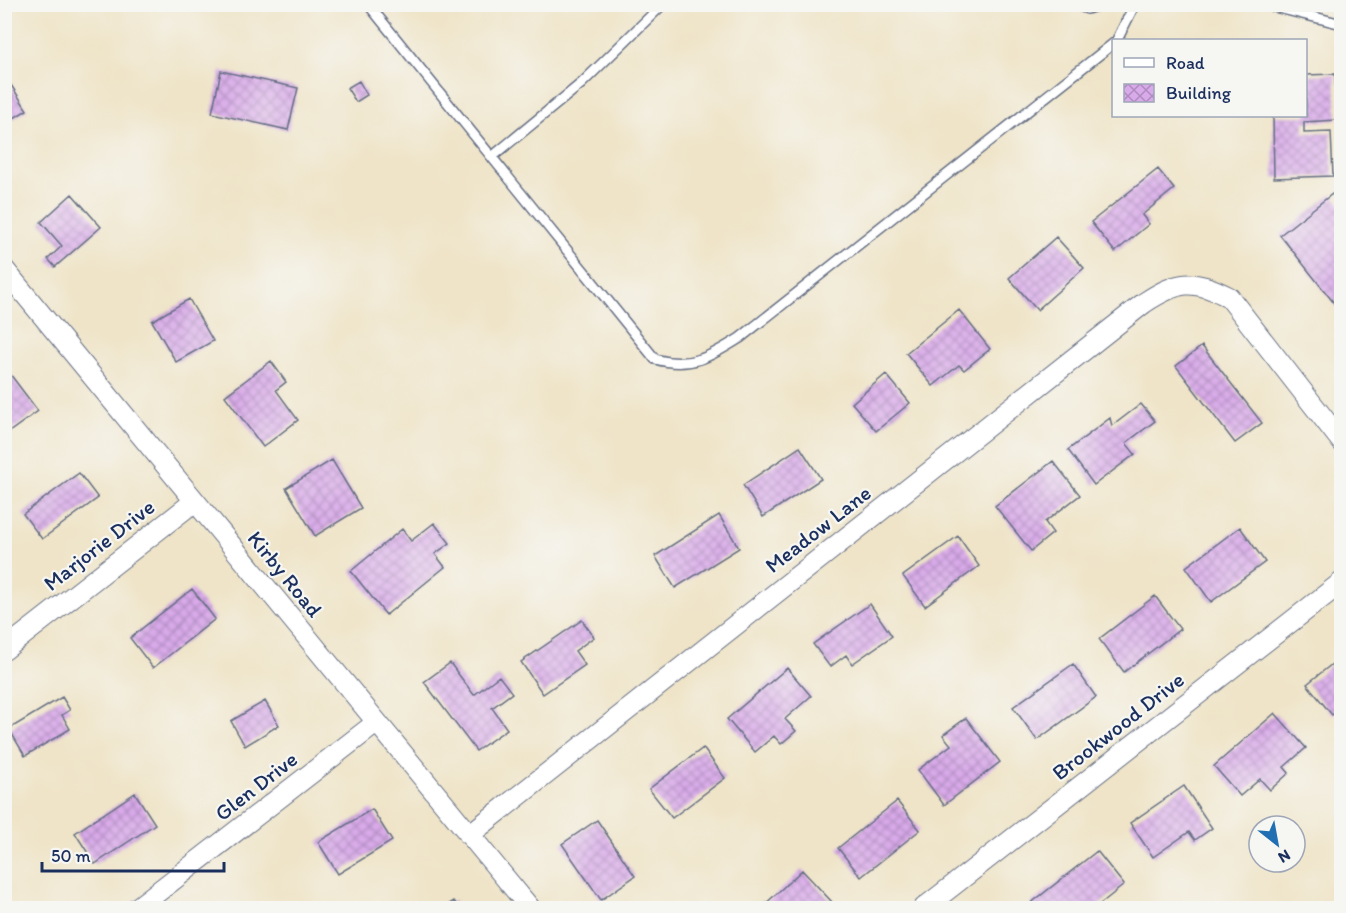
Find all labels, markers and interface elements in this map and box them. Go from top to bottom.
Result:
legend [1112,39,1307,117]
text: Road [1166,52,1205,74]
text: Building [1166,82,1232,104]
street label: Meadow Lane [760,479,876,579]
street label: Marjorie Drive [38,493,160,597]
street label: Kirby Road [242,525,328,623]
street label: Brookwood Drive [1046,666,1190,786]
street label: Glen Drive [209,745,303,827]
north arrow [1247,814,1307,874]
scale bar [42,835,224,873]
text: 50 m [51,845,91,867]
text: N [1275,846,1294,867]

